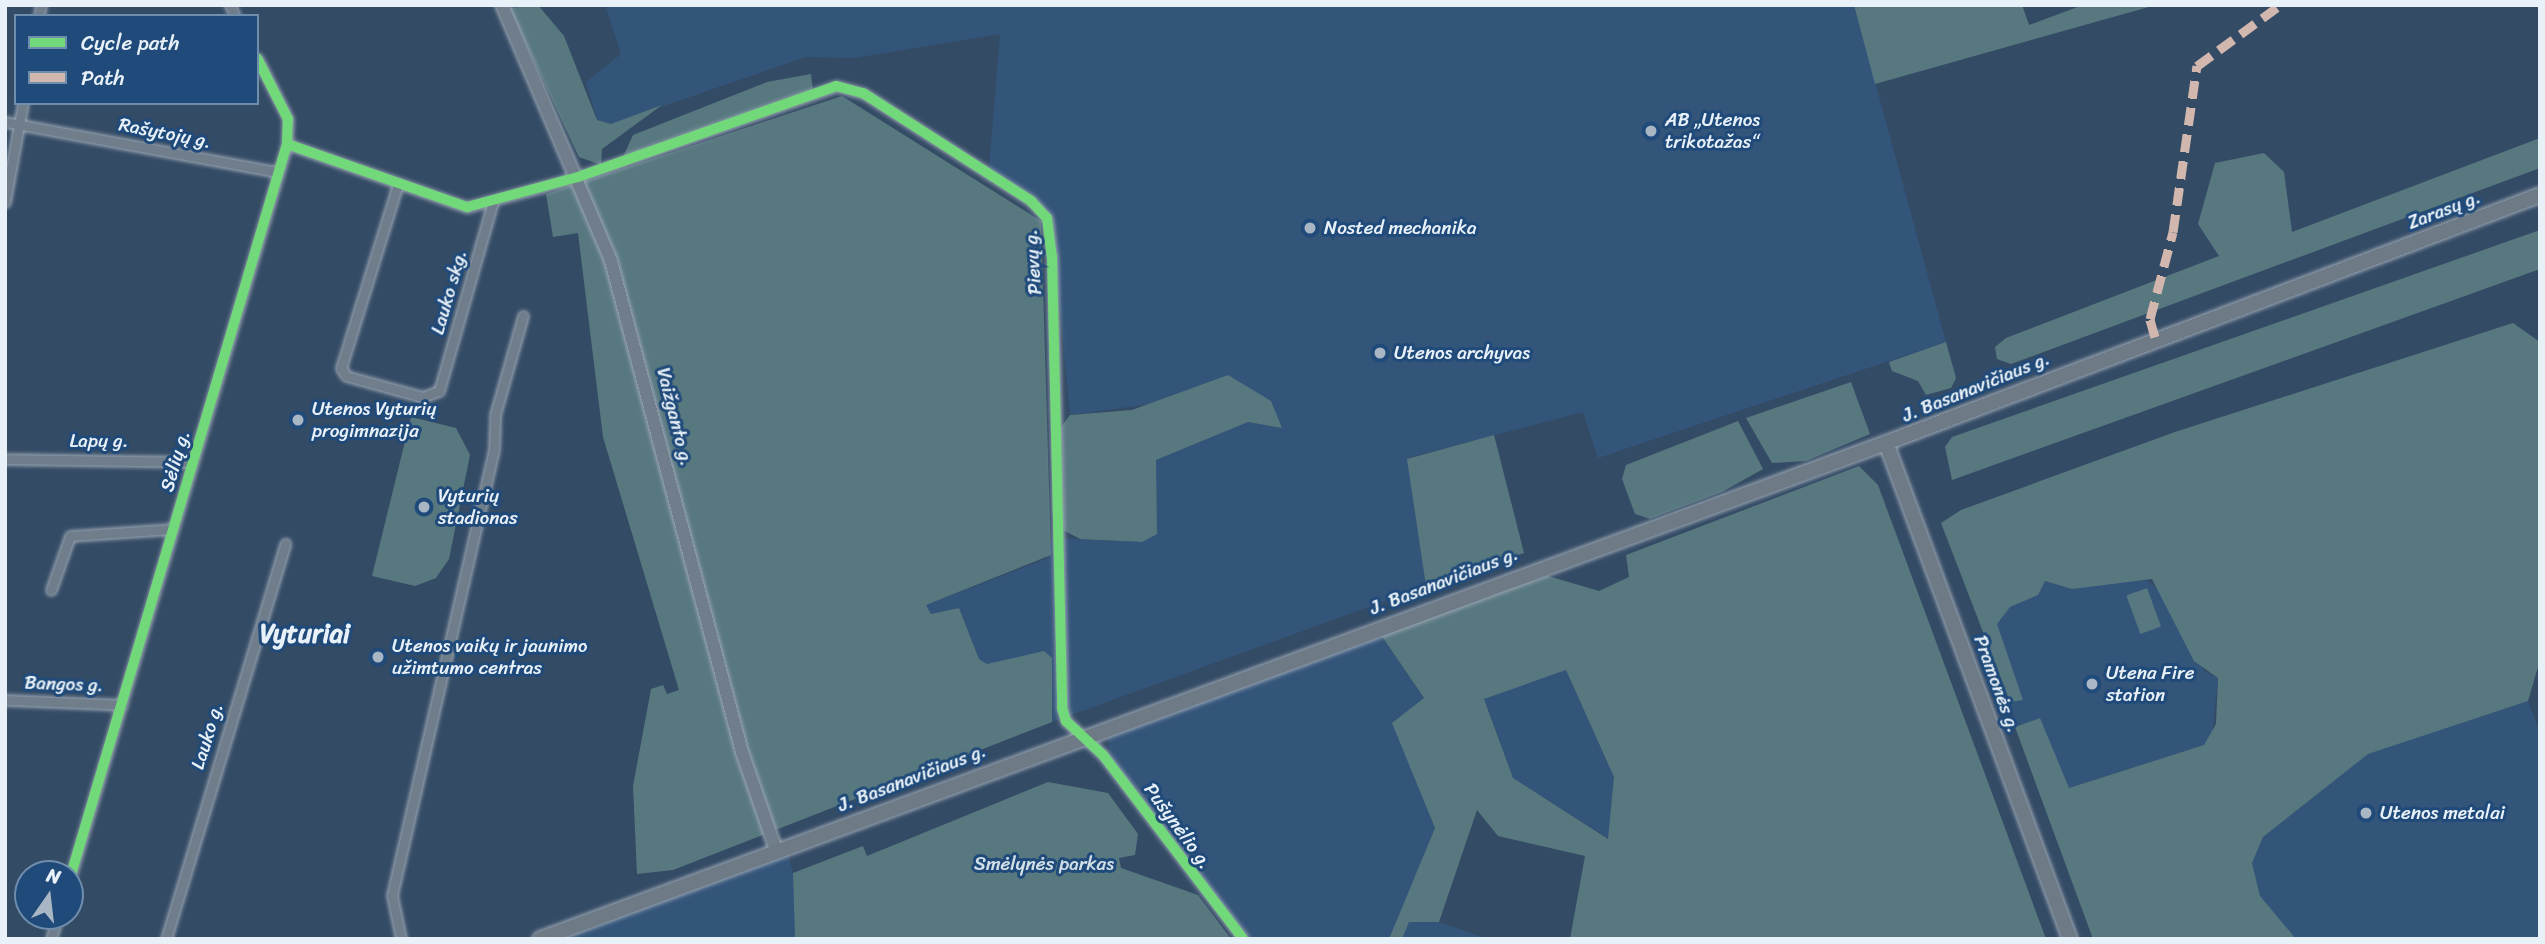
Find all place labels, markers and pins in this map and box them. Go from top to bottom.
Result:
place label: AB „Utenos trikotažas“ [1665,109,1760,153]
marker: AB „Utenos trikotažas“ [1643,123,1659,139]
place label: Nosted mechanika [1324,217,1477,239]
marker: Nosted mechanika [1302,220,1318,236]
place label: Utenos archyvas [1394,342,1530,364]
marker: Utenos archyvas [1372,345,1388,361]
place label: Utenos Vyturių progimnazija [312,398,436,442]
marker: Utenos Vyturių progimnazija [290,412,306,428]
place label: Vyturių stadionas [438,485,518,529]
marker: Vyturių stadionas [416,499,432,515]
place label: Utenos vaikų ir jaunimo užimtumo centras [392,635,588,679]
marker: Utenos vaikų ir jaunimo užimtumo centras [370,649,386,665]
place label: Utena Fire station [2106,662,2195,706]
marker: Utena Fire station [2084,676,2100,692]
place label: Utenos metalai [2380,802,2506,824]
marker: Utenos metalai [2358,805,2374,821]

